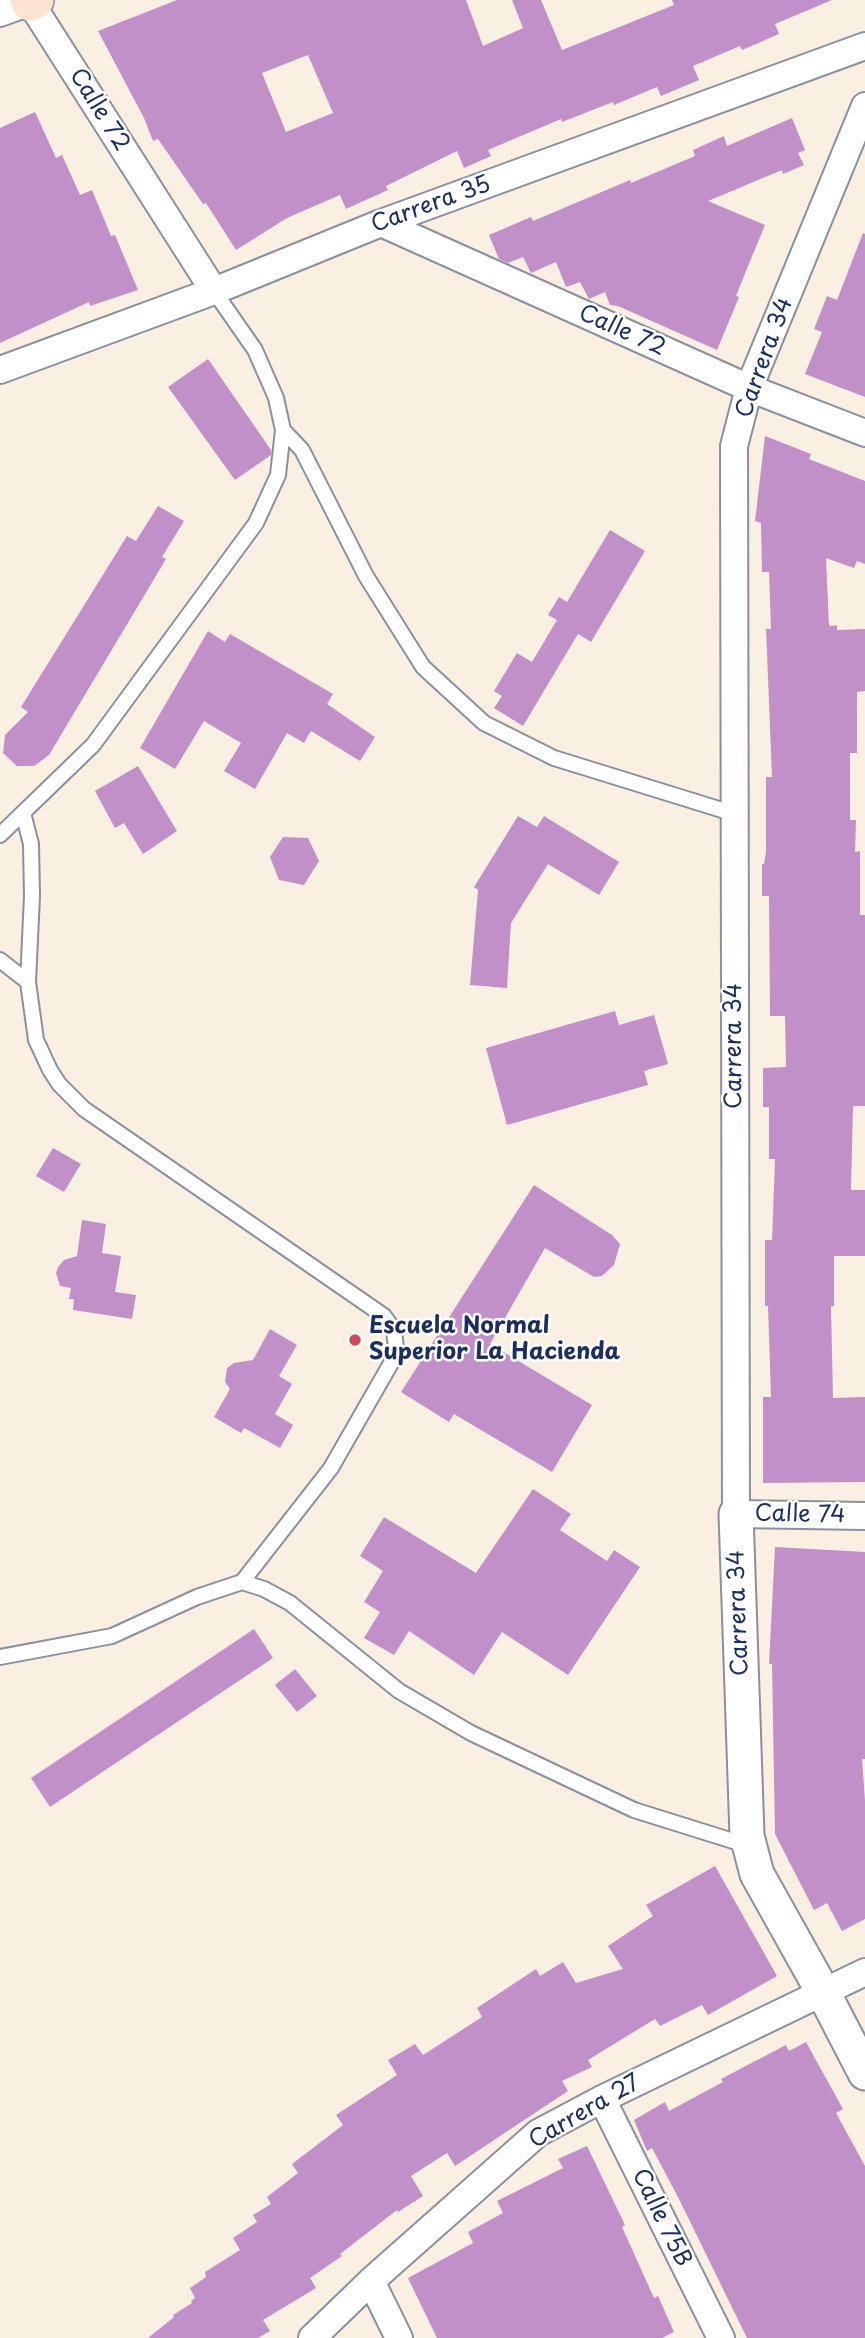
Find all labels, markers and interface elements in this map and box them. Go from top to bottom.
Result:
street label: Calle 72 [63,64,135,156]
street label: Carrera 35 [368,171,494,239]
street label: Carrera 34 [731,294,799,422]
street label: Calle 72 [574,300,670,362]
street label: Carrera 34 [721,983,749,1109]
place label: Escuela Normal Superior La Hacienda [369,1313,620,1367]
marker: Escuela Normal Superior La Hacienda [347,1332,363,1348]
street label: Calle 74 [754,1500,846,1530]
street label: Carrera 34 [723,1550,755,1676]
street label: Carrera 27 [524,2069,646,2155]
street label: Calle 75B [625,2165,697,2271]

